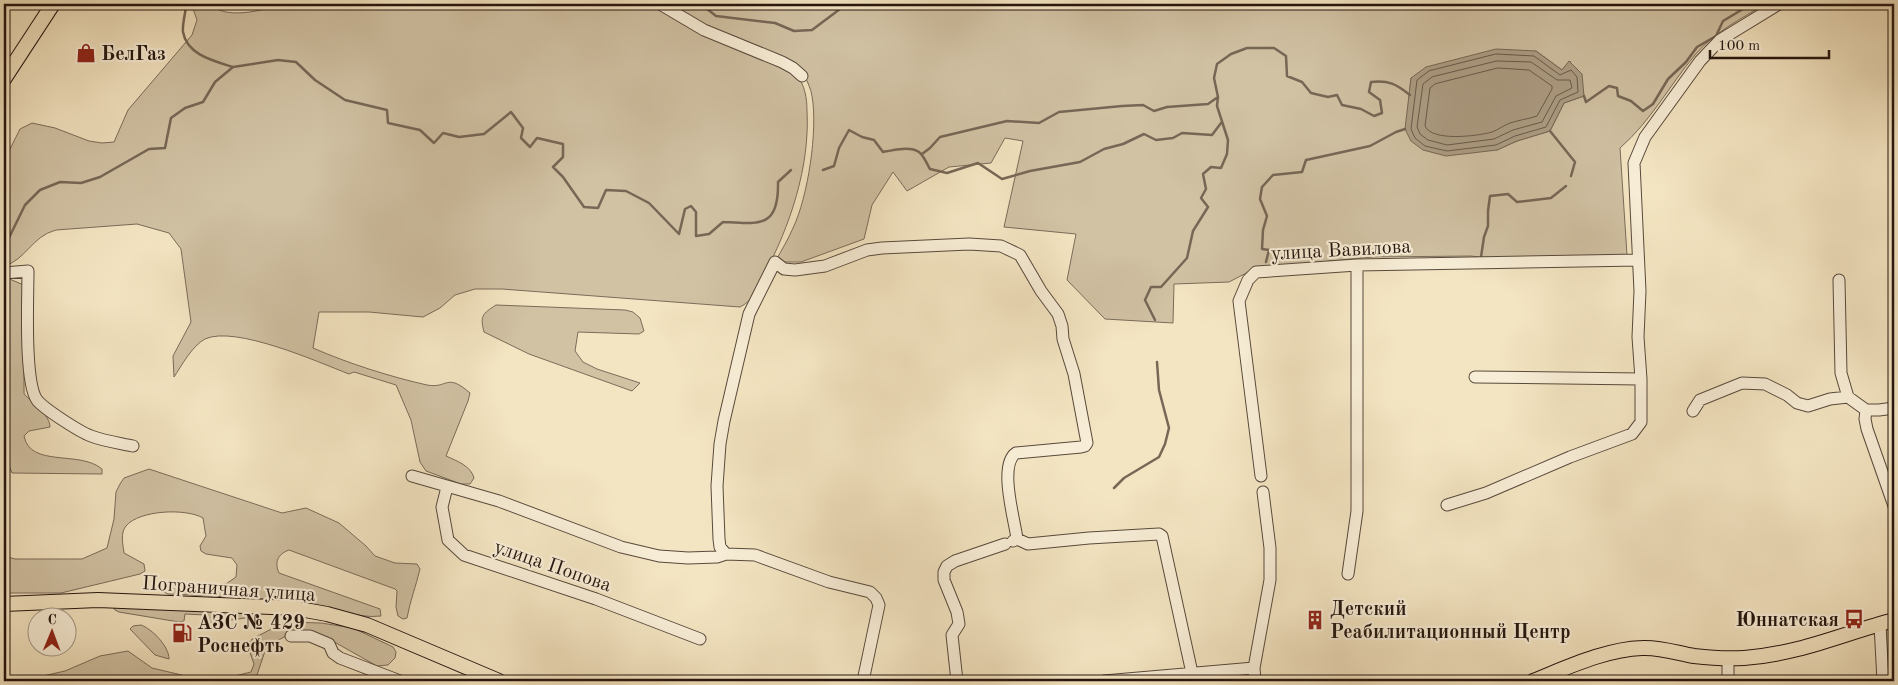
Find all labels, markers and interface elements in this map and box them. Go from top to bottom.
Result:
scale bar [1710,28,1829,60]
text: 100 m [1718,39,1760,54]
shop icon: БелГаз [75,42,97,64]
place label: БелГаз [101,45,166,65]
street label: улица Вавилова [1271,237,1412,265]
street label: улица Попова [491,537,614,596]
street label: Пограничная улица [141,574,317,606]
place label: Детский Реабилитационный Центр [1330,600,1571,643]
north arrow [28,608,78,658]
bus stop icon: Юннатская [1843,608,1865,630]
building icon: Детский Реабилитационный Центр [1304,609,1326,631]
place label: Юннатская [1735,611,1839,631]
text: С [47,613,57,627]
place label: АЗС № 429 Роснефть [197,614,305,657]
fuel station icon: АЗС № 429 Роснефть [171,622,193,644]

